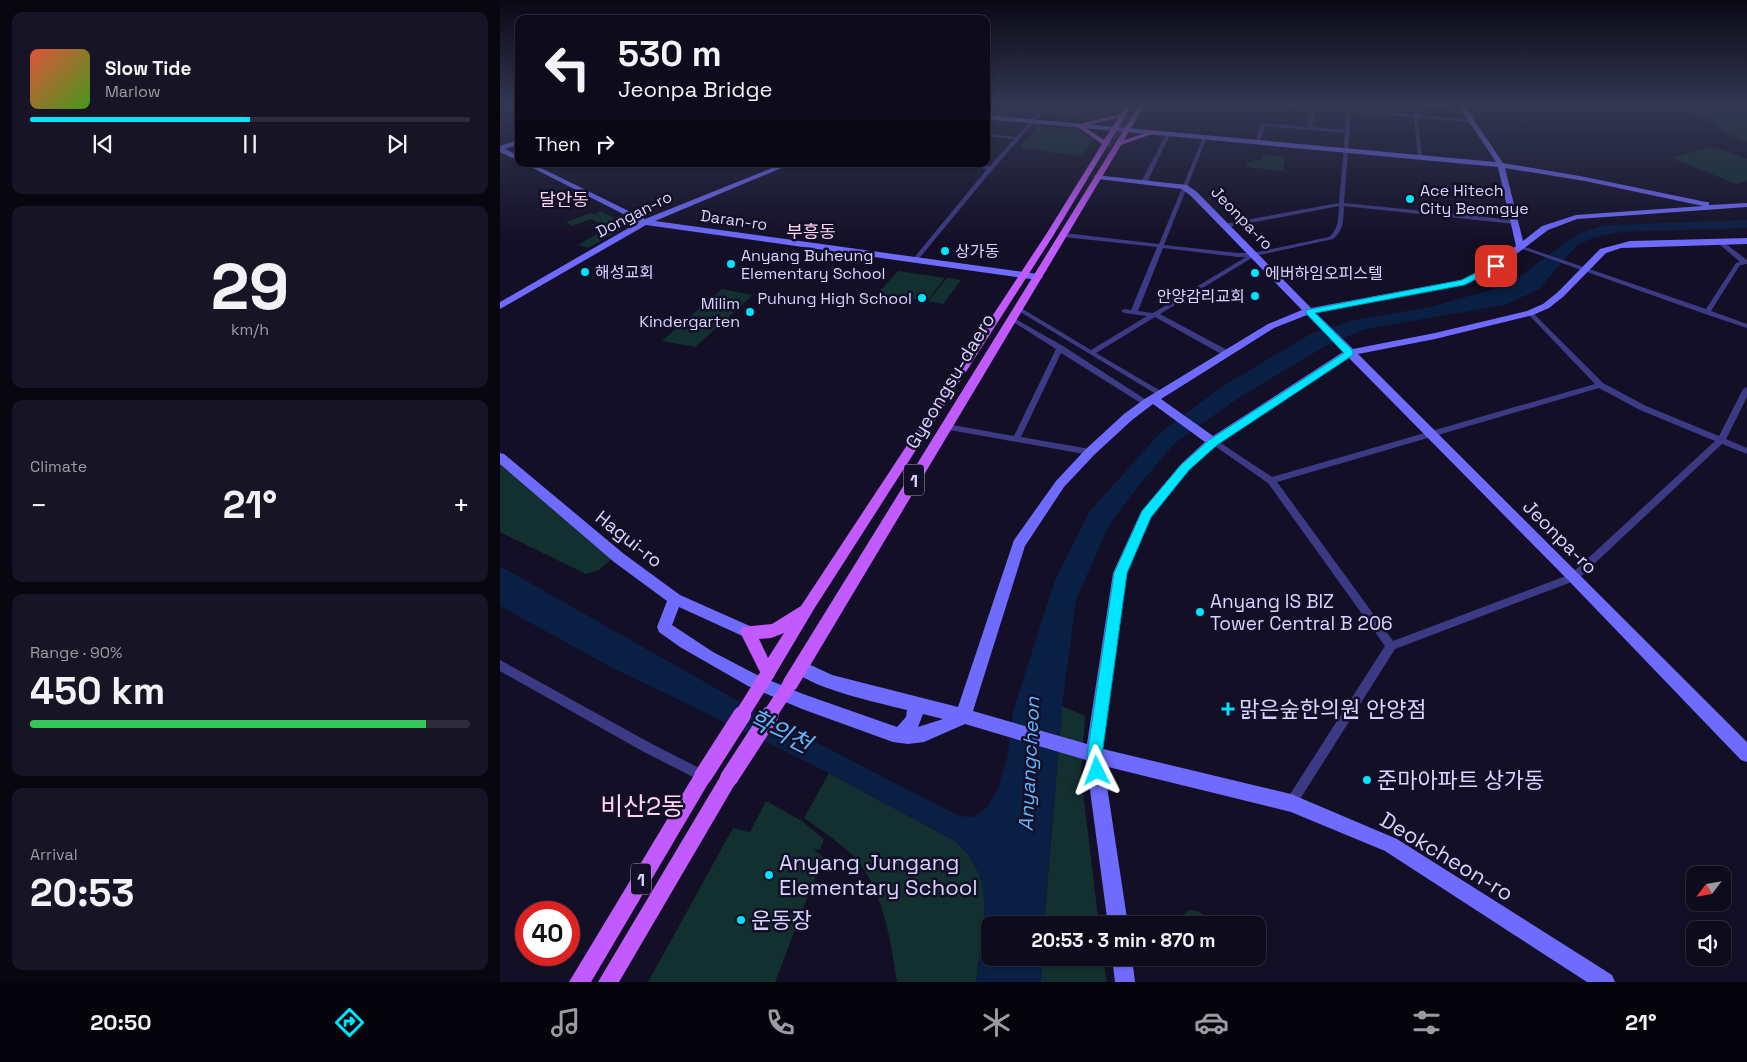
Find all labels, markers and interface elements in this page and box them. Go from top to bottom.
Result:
text: 530 m [618,32,722,76]
icon: left [535,35,600,100]
text: Slow Tide [105,56,191,81]
text: Jeonpa Bridge [618,75,773,103]
text: Marlow [105,81,161,102]
icon: previous [89,130,117,158]
icon: pause [236,130,264,158]
icon: next [383,130,411,158]
icon: right [591,130,619,158]
text: Then [535,132,581,157]
place label: Ace Hitech City Beomgye [1420,180,1529,219]
street label: Jeonpa-ro [1206,182,1278,254]
street label: Dongan-ro [592,186,676,242]
district label: 달안동 [539,188,589,211]
marker: Ace Hitech City Beomgye [1404,193,1416,205]
street label: Daran-ro [699,205,769,235]
district label: 부흥동 [786,220,836,243]
place label: 상가동 [955,241,999,262]
text: 29 [211,245,289,328]
place label: Anyang Buheung Elementary School [741,245,886,284]
marker: 상가동 [939,245,951,257]
pin [1475,245,1517,287]
icon: arrive [1482,252,1510,280]
marker: Anyang Buheung Elementary School [725,258,737,270]
place label: 해성교회 [595,262,654,283]
place label: 에버하임오피스텔 [1265,263,1383,284]
marker: 해성교회 [579,266,591,278]
marker: 에버하임오피스텔 [1249,267,1261,279]
place label: 안양감리교회 [1157,286,1245,307]
place label: Puhung High School [757,288,912,309]
marker: 안양감리교회 [1249,290,1261,302]
marker: Puhung High School [916,292,928,304]
place label: Milim Kindergarten [639,293,740,332]
marker: Milim Kindergarten [744,306,756,318]
street label: Gyeongsu-daero [900,309,1000,453]
text: km/h [231,319,269,340]
text: Climate [30,456,87,477]
road number: 1 [904,464,924,496]
text: 21° [223,481,277,529]
text: − [30,487,47,523]
text: + [453,487,470,523]
street label: Jeonpa-ro [1517,494,1603,580]
street label: Hagui-ro [590,505,668,573]
place label: Anyang IS BIZ Tower Central B 206 [1210,589,1393,636]
marker: Anyang IS BIZ Tower Central B 206 [1194,606,1206,618]
text: Range · 90% [30,642,122,663]
text: 450 km [30,667,165,715]
place label: 맑은숲한의원 안양점 [1239,695,1427,723]
water label: Anyangcheon [1013,696,1046,832]
water label: 학의천 [743,702,819,761]
marker: 맑은숲한의원 안양점 [1221,702,1235,716]
position arrow [1070,744,1122,796]
place label: 준마아파트 상가동 [1377,766,1545,794]
marker: 준마아파트 상가동 [1361,774,1373,786]
district label: 비산2동 [600,790,684,822]
street label: Deokcheon-ro [1375,805,1519,907]
text: Arrival [30,844,78,865]
place label: Anyang Jungang Elementary School [779,848,978,901]
road number: 1 [631,864,651,894]
north arrow [1686,866,1731,911]
map controls [1686,866,1731,966]
text: 20:53 [30,869,134,917]
marker: Anyang Jungang Elementary School [763,869,775,881]
speed limit sign: 40 [515,901,580,966]
place label: 운동장 [751,906,812,934]
marker: 운동장 [735,914,747,926]
button: sound [1686,921,1731,966]
text: 20:53 · 3 min · 870 m [1031,928,1216,953]
icon: directions [332,1005,367,1040]
icon: music [548,1005,583,1040]
icon: phone [763,1005,798,1040]
icon: climate [979,1005,1014,1040]
icon: car [1194,1005,1229,1040]
icon: filters [1409,1005,1444,1040]
text: 20:50 [90,1008,152,1036]
text: 21° [1625,1008,1657,1036]

